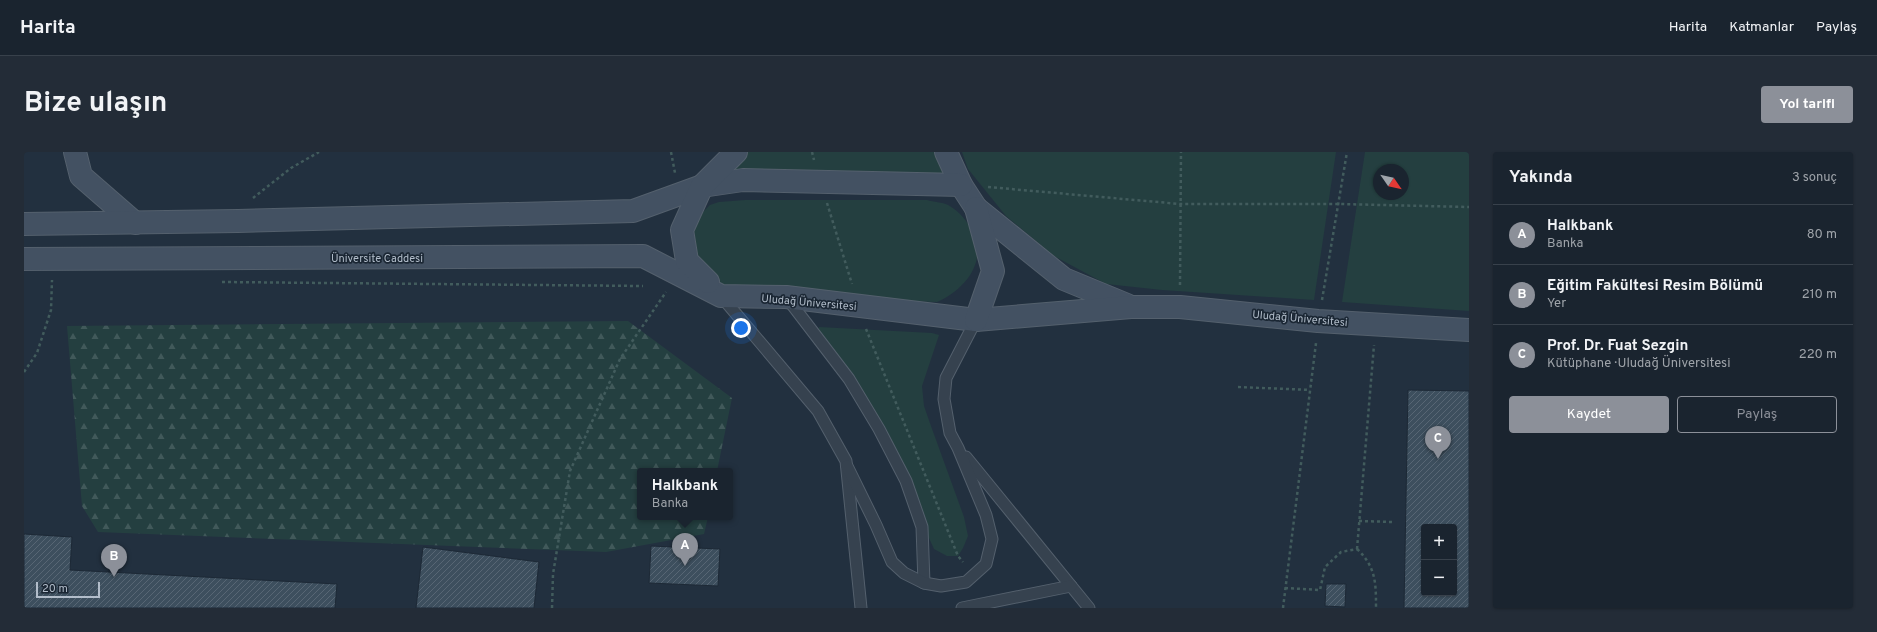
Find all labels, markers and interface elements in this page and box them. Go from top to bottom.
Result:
text: Harita [20,16,76,40]
text: Harita [1669,19,1707,36]
text: Katmanlar [1729,19,1794,36]
text: Paylaş [1816,19,1857,36]
text: Bize ulaşın [24,86,167,122]
button: Yol tarifi [1761,86,1853,123]
north arrow [1373,164,1409,200]
text: Yakında [1509,167,1573,189]
text: 3 sonuç [1792,170,1837,186]
text: Halkbank [1547,217,1613,236]
text: A [1517,227,1527,243]
text: 80 m [1807,227,1837,243]
text: Banka [1547,236,1583,252]
street label: Üniversite Caddesi [331,251,423,266]
text: Eğitim Fakültesi Resim Bölümü [1547,277,1763,296]
text: B [1518,287,1526,303]
text: 210 m [1802,287,1837,303]
street label: Uludağ Üniversitesi [761,291,857,314]
text: Yer [1547,296,1566,312]
street label: Uludağ Üniversitesi [1252,307,1348,330]
your location [731,318,751,338]
text: Prof. Dr. Fuat Sezgin [1547,337,1688,356]
text: C [1518,347,1526,363]
text: 220 m [1799,347,1837,363]
text: Kütüphane · Uludağ Üniversitesi [1547,356,1731,372]
button: Kaydet [1509,396,1669,433]
button: Paylaş [1677,396,1837,433]
pin: C [1425,426,1451,459]
popup [637,468,733,520]
text: Halkbank [652,477,718,496]
text: Banka [652,496,688,512]
map controls [1421,524,1457,596]
button: + [1421,524,1457,560]
pin: A [672,533,698,566]
pin: B [101,544,127,577]
button: − [1421,560,1457,596]
scale bar [36,580,100,599]
text: 20 m [42,582,68,596]

